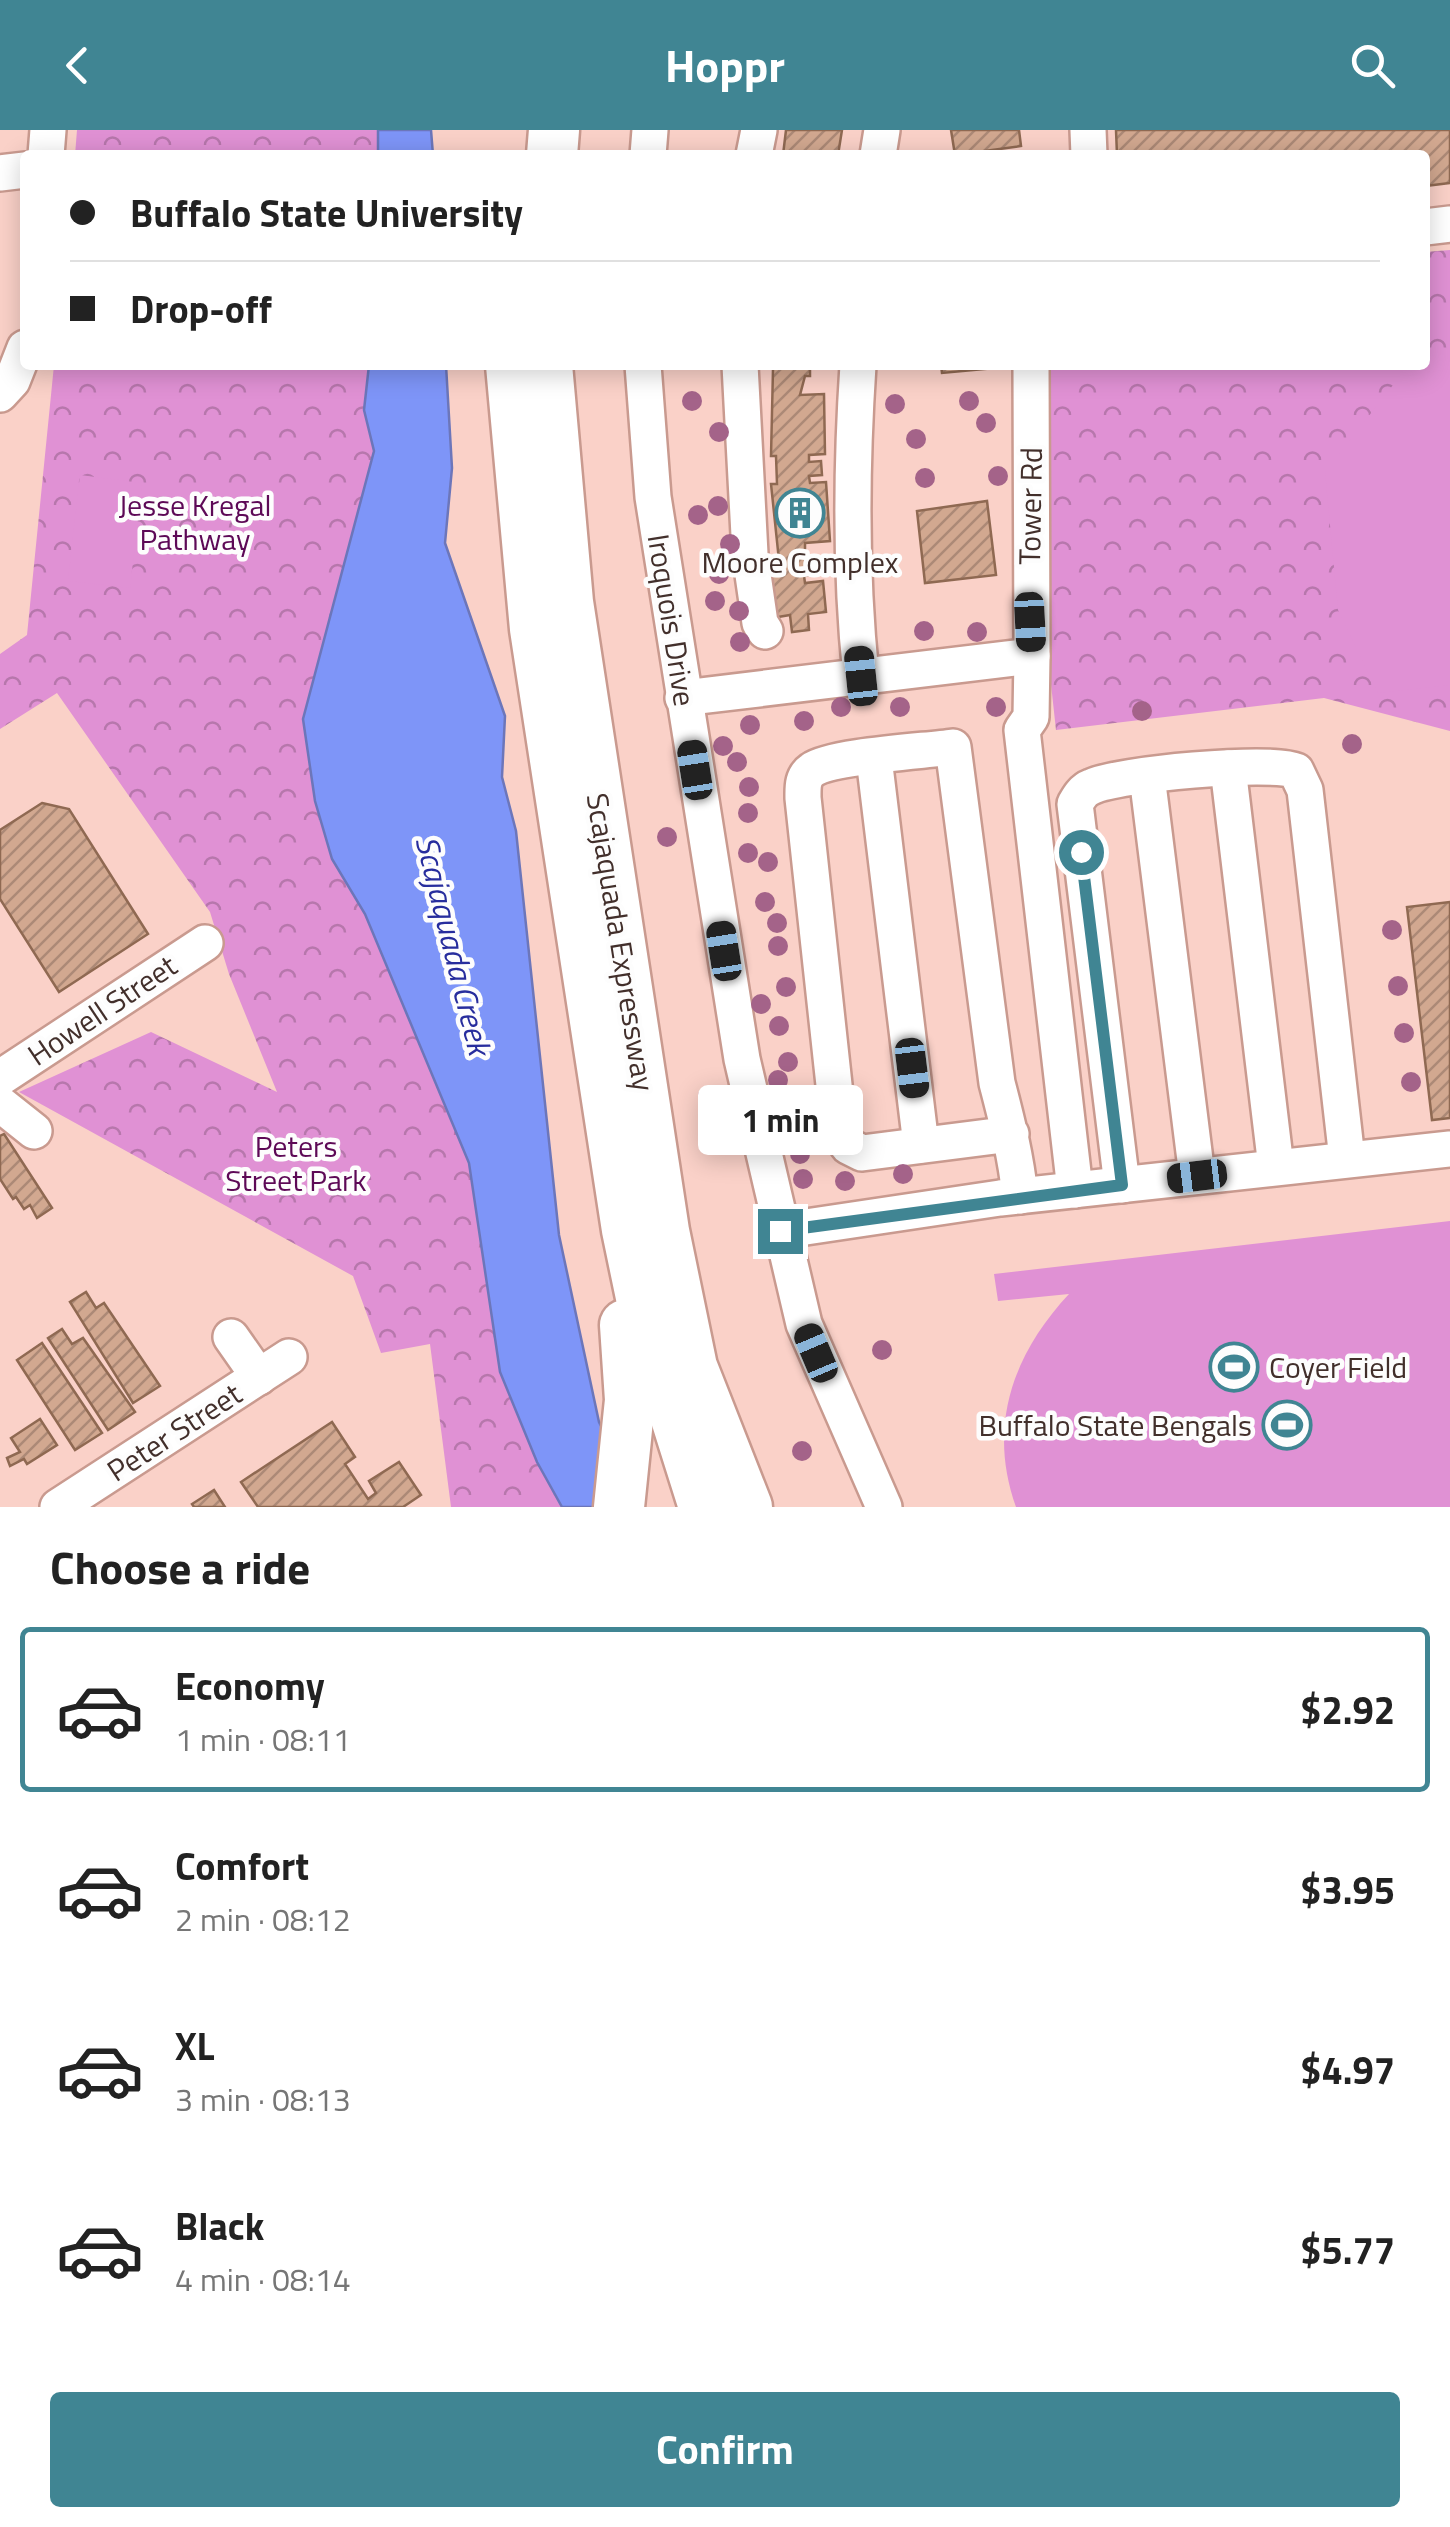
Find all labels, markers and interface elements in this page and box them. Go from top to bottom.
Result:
text: Hoppr [665,31,785,99]
icon: back [50,38,105,93]
icon: search [1345,38,1400,93]
text: Buffalo State University [130,184,523,242]
text: Drop-off [130,280,272,338]
street label: Tower Rd [1006,447,1054,565]
park label: Jesse Kregal Pathway [119,482,271,562]
building icon: Moore Complex [774,487,826,539]
street label: Iroquois Drive [636,531,708,709]
place label: Moore Complex [702,539,898,585]
car [1013,591,1047,653]
car [843,645,879,707]
car [675,738,715,802]
street label: Scajaquada Expressway [575,790,667,1094]
route start [1059,830,1104,875]
water label: Scajaquada Creek [404,831,505,1063]
car [704,919,744,983]
street label: Howell Street [18,943,186,1077]
car [893,1036,931,1100]
callout: 1 min [698,1086,862,1156]
text: 1 min [742,1096,819,1144]
park label: Peters Street Park [225,1123,367,1203]
car [1165,1157,1229,1195]
route end [758,1209,803,1254]
car [790,1320,842,1386]
sports icon: Coyer Field [1208,1341,1260,1393]
place label: Coyer Field [1269,1344,1407,1390]
street label: Peter Street [97,1371,251,1493]
sports icon: Buffalo State Bengals [1261,1399,1313,1451]
place label: Buffalo State Bengals [978,1402,1252,1448]
text: Choose a ride [50,1533,310,1601]
text: Economy [175,1657,325,1715]
icon: car [55,1665,145,1755]
text: $2.92 [1300,1681,1395,1739]
text: 1 min · 08:11 [175,1715,351,1763]
text: Comfort [175,1837,309,1895]
icon: car [55,1845,145,1935]
text: $3.95 [1300,1861,1395,1919]
text: 2 min · 08:12 [175,1895,351,1943]
text: XL [175,2017,215,2075]
icon: car [55,2025,145,2115]
text: $4.97 [1300,2041,1395,2099]
text: 3 min · 08:13 [175,2075,351,2123]
text: Black [175,2197,264,2255]
icon: car [55,2205,145,2295]
text: $5.77 [1300,2221,1395,2279]
text: 4 min · 08:14 [175,2255,351,2303]
button: Confirm [50,2392,1400,2507]

